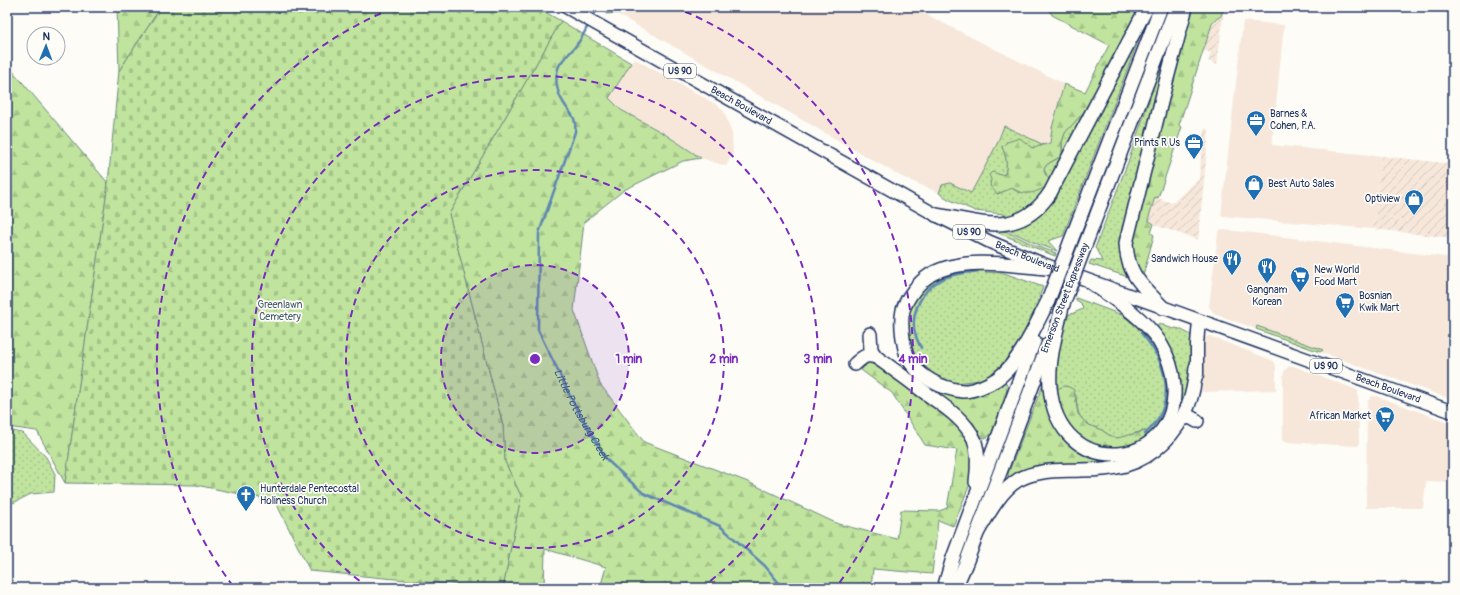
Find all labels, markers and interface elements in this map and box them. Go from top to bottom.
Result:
north arrow [26,26,66,66]
text: N [42,30,51,43]
road number: US 90 [664,64,696,78]
street label: Beach Boulevard [709,84,774,127]
place label: Barnes & Cohen, P.A. [1270,108,1316,132]
office icon: Barnes & Cohen, P.A. [1245,109,1267,137]
office icon: Prints R Us [1183,132,1205,160]
place label: Prints R Us [1134,137,1181,149]
shop icon: Best Auto Sales [1243,173,1265,201]
place label: Best Auto Sales [1268,178,1335,190]
shop icon: Optiview [1403,188,1425,216]
place label: Optiview [1365,193,1400,205]
road number: US 90 [953,225,985,239]
street label: Beach Boulevard [993,239,1061,275]
street label: Emerson Street Expressway [1038,241,1092,355]
restaurant icon: Sandwich House [1221,248,1243,276]
place label: Sandwich House [1151,253,1218,265]
restaurant icon: Gangnam Korean [1256,256,1278,284]
place label: New World Food Mart [1314,264,1359,288]
supermarket icon: New World Food Mart [1289,265,1311,293]
place label: Gangnam Korean [1247,284,1288,308]
place label: Bosnian Kwik Mart [1359,290,1400,314]
supermarket icon: Bosnian Kwik Mart [1334,291,1356,319]
park label: Greenlawn Cemetery [258,299,303,323]
centre of rings [528,352,542,366]
text: 1 min [616,352,643,367]
text: 2 min [710,352,739,367]
text: 3 min [804,352,833,367]
text: 4 min [897,352,928,367]
road number: US 90 [1310,359,1342,373]
water label: Little Pottsburg Creek [551,367,613,464]
street label: Beach Boulevard [1354,371,1422,406]
supermarket icon: African Market [1374,405,1396,433]
place label: African Market [1309,410,1372,422]
place label: Hunterdale Pentecostal Holiness Church [260,483,359,507]
church icon: Hunterdale Pentecostal Holiness Church [235,484,257,512]

